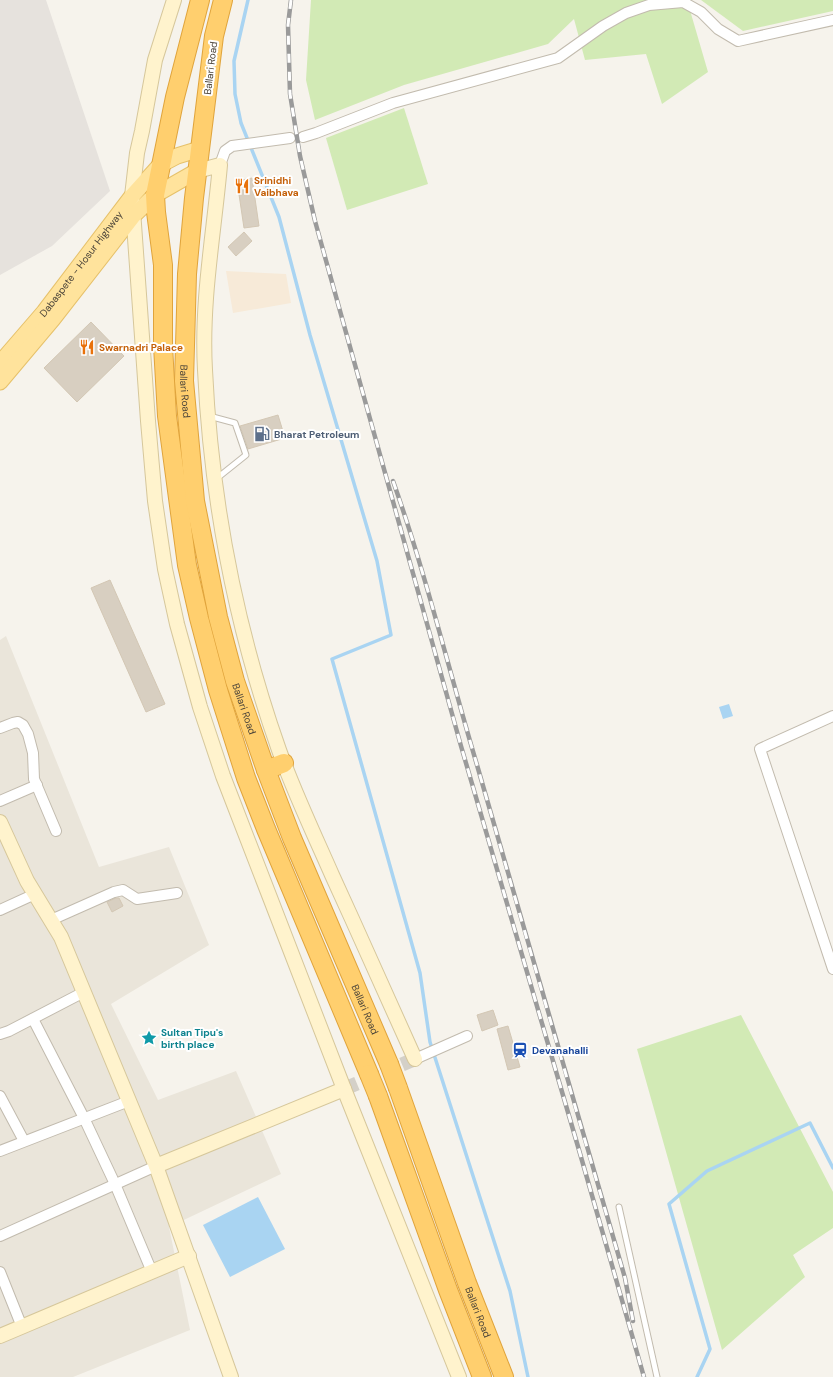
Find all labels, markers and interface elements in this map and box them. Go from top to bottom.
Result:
street label: Ballari Road [201,41,220,95]
place label: Srinidhi Vaibhava [254,174,299,199]
restaurant icon: Srinidhi Vaibhava [233,177,251,195]
street label: Dabaspete - Hosur Highway [37,208,126,320]
restaurant icon: Swarnadri Palace [78,338,96,356]
place label: Swarnadri Palace [99,341,183,354]
street label: Ballari Road [177,364,193,419]
fuel station icon: Bharat Petroleum [253,425,271,443]
place label: Bharat Petroleum [274,428,360,441]
street label: Ballari Road [229,681,259,736]
street label: Ballari Road [348,982,382,1037]
place label: Sultan Tipu's birth place [161,1026,223,1051]
place icon: Sultan Tipu's birth place [140,1029,158,1047]
station icon: Devanahalli [511,1041,529,1059]
place label: Devanahalli [532,1044,589,1057]
street label: Ballari Road [462,1285,494,1339]

